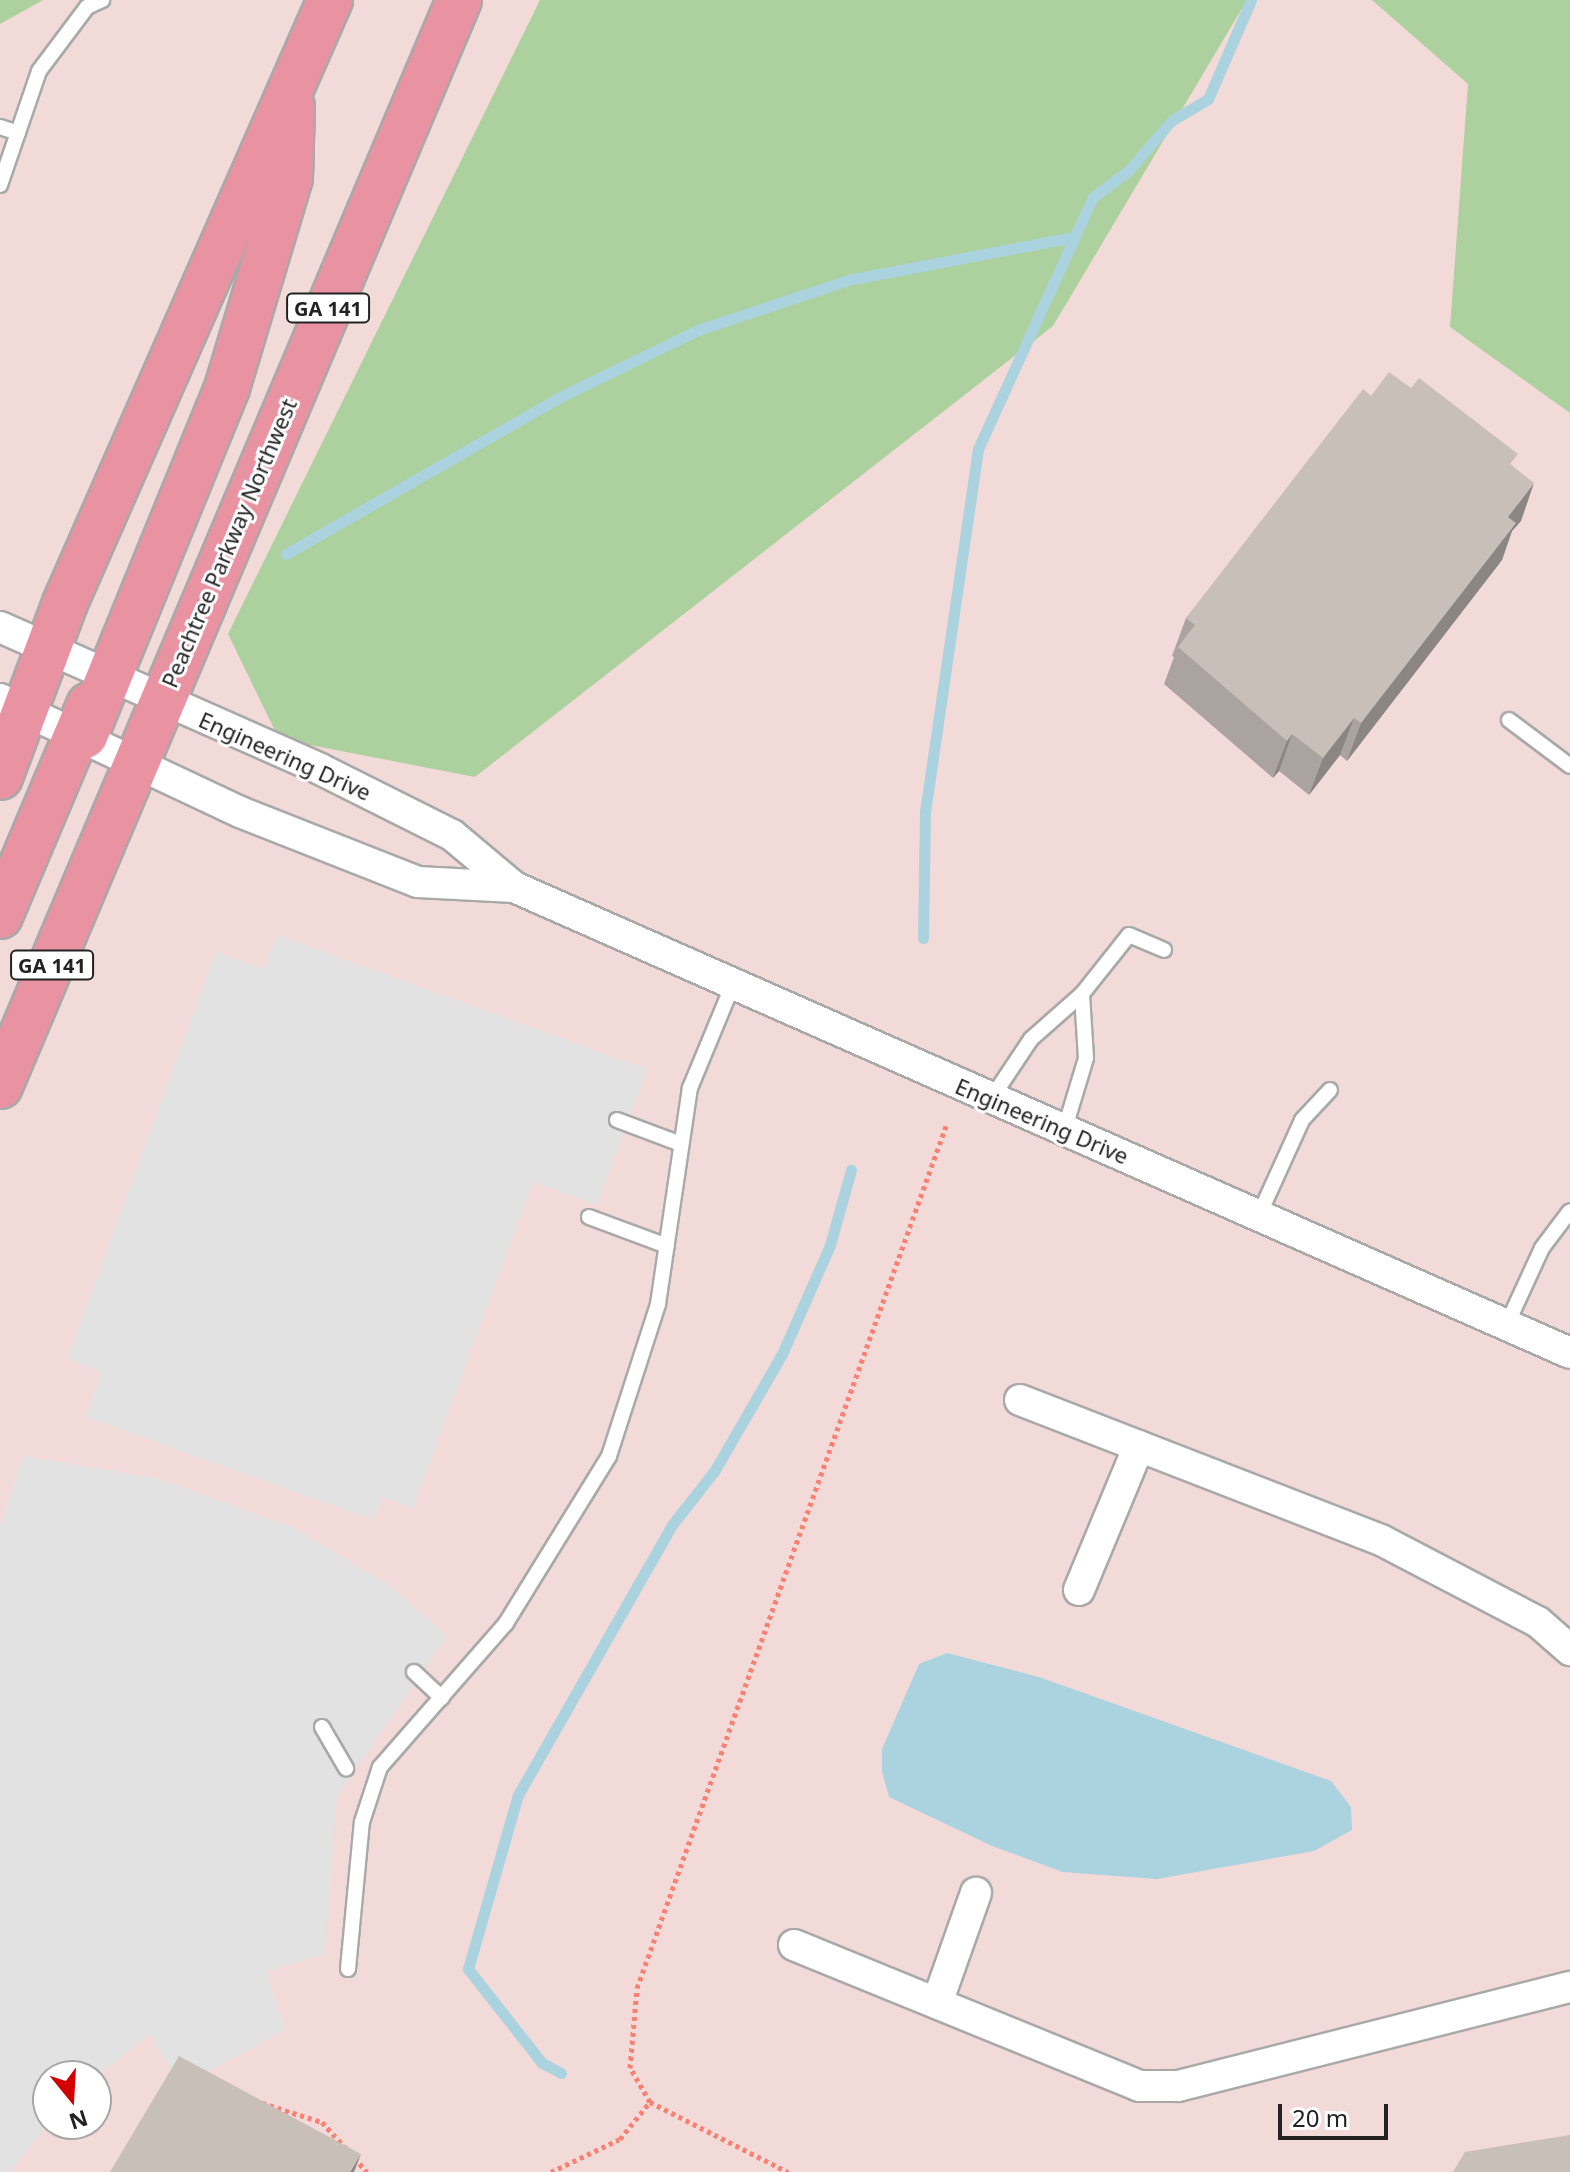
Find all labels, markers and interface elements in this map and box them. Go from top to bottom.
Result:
road number: GA 141 [286,292,370,324]
street label: Peachtree Parkway Northwest [156,395,302,691]
street label: Engineering Drive [195,706,375,806]
road number: GA 141 [10,949,94,981]
street label: Engineering Drive [951,1073,1133,1169]
north arrow [32,2060,112,2140]
scale bar [1282,2088,1392,2138]
text: 20 m [1292,2101,1348,2134]
text: N [66,2104,92,2138]

